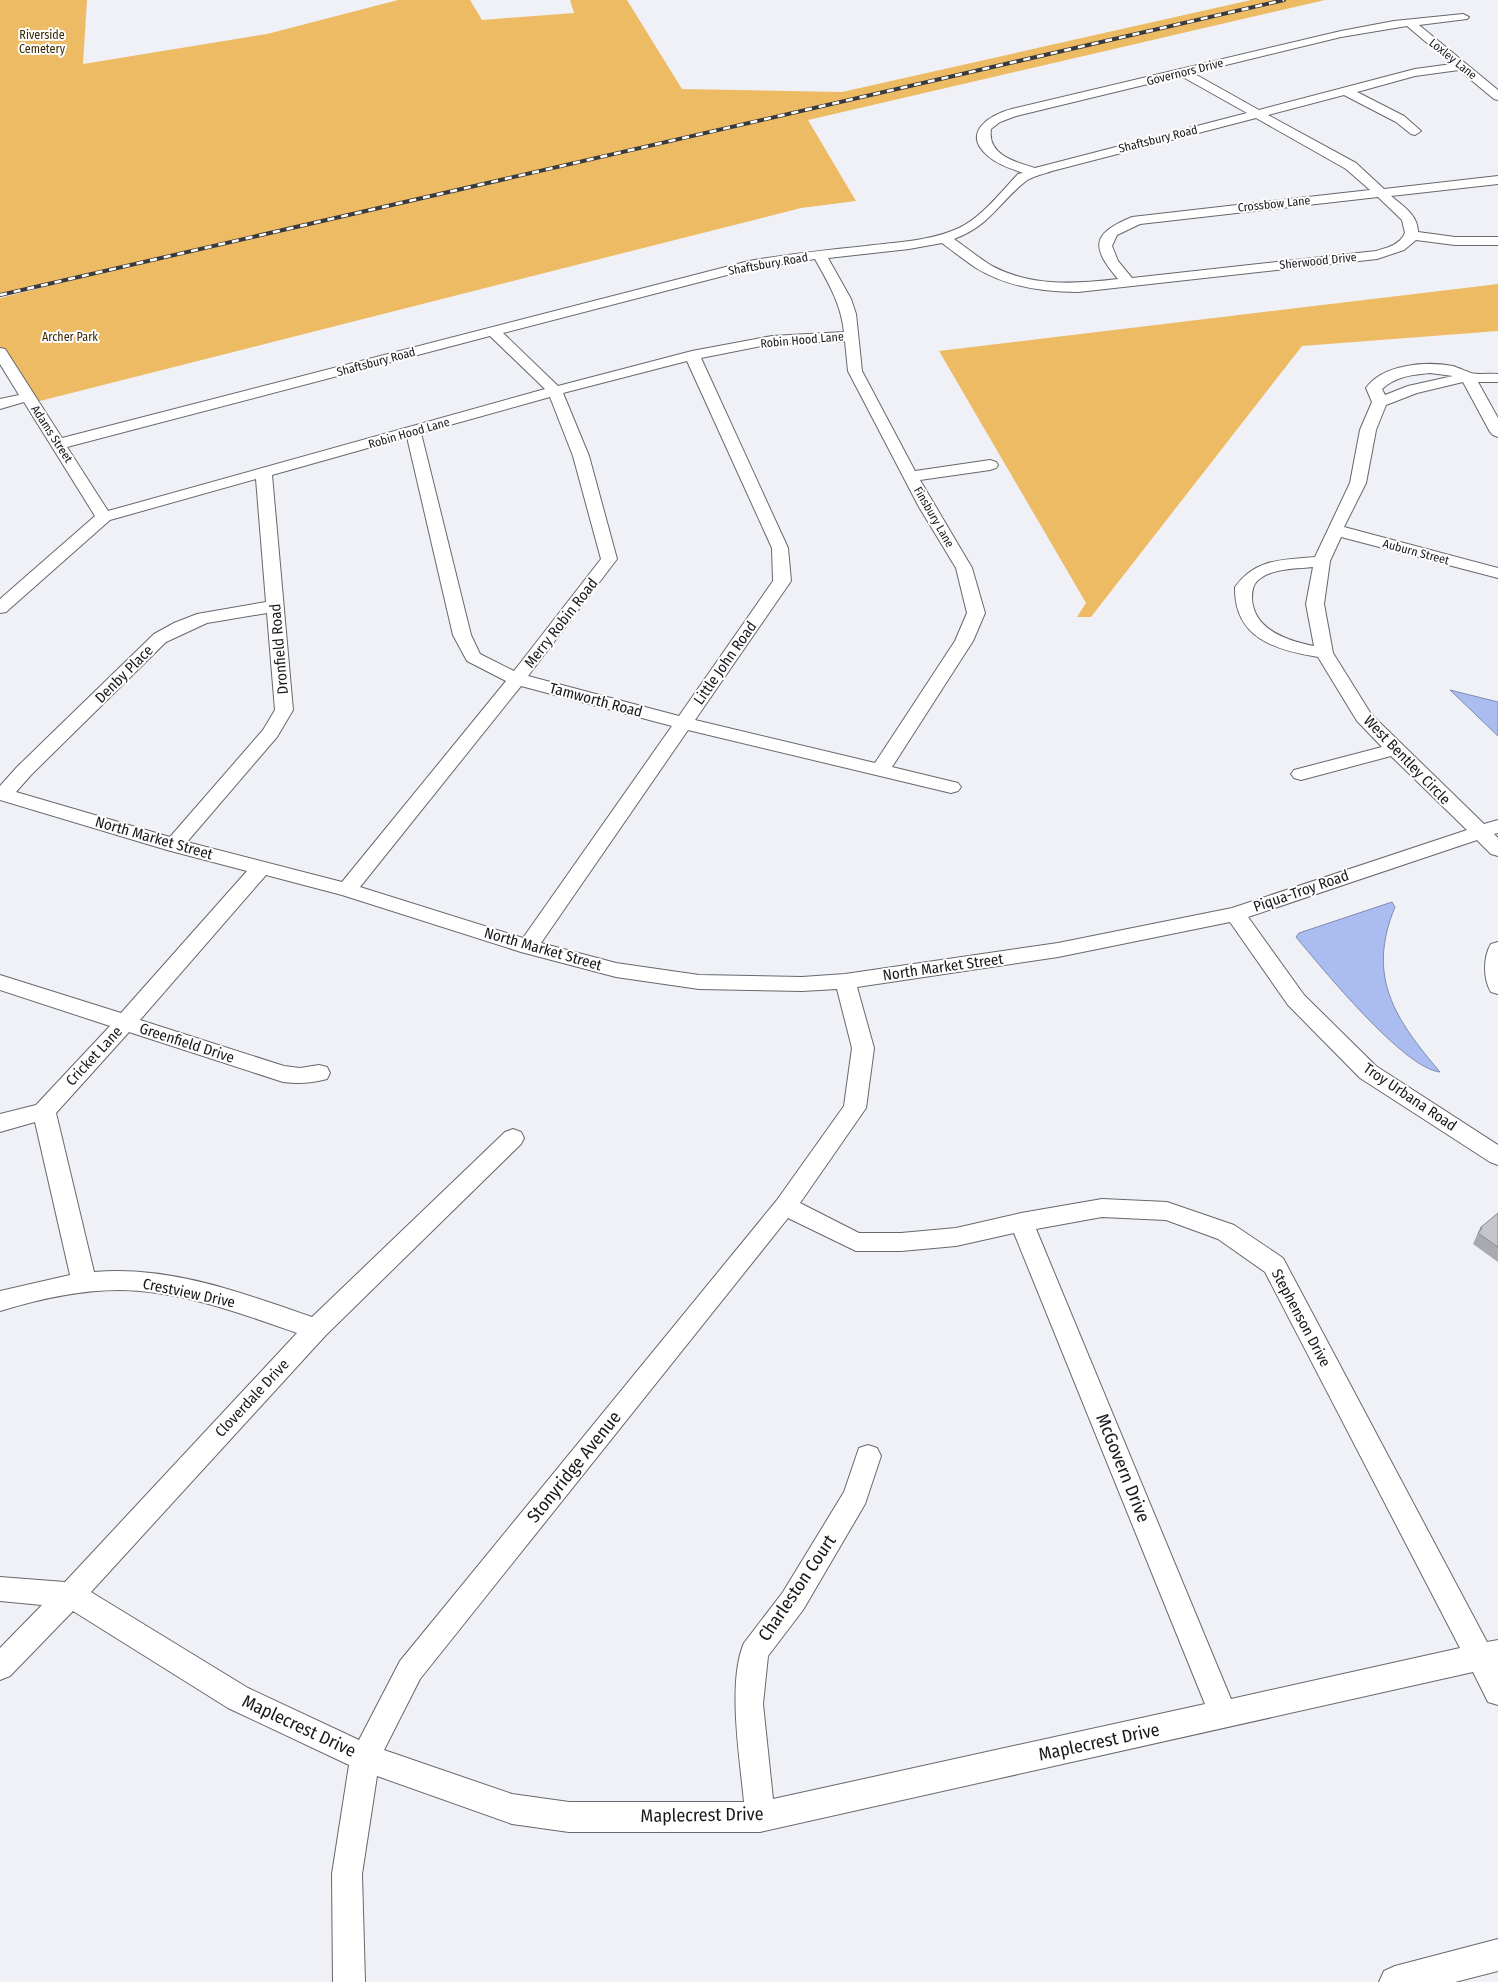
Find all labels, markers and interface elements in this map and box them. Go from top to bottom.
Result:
park label: Riverside Cemetery [19,28,66,56]
street label: Loxley Lane [1426,36,1480,82]
street label: Governors Drive [1145,56,1225,88]
street label: Shaftsbury Road [1117,122,1199,156]
street label: Crossbow Lane [1237,193,1311,215]
street label: Shaftsbury Road [727,250,809,278]
street label: Sherwood Drive [1279,250,1357,272]
street label: Robin Hood Lane [760,329,844,351]
park label: Archer Park [42,330,98,344]
street label: Shaftsbury Road [335,345,417,379]
street label: Adams Street [28,403,76,465]
street label: Robin Hood Lane [367,415,451,451]
street label: Finsbury Lane [911,484,957,550]
street label: Auburn Street [1381,536,1451,568]
street label: Merry Robin Road [520,575,602,671]
street label: Dronfield Road [266,603,292,695]
street label: Little John Road [690,618,760,708]
street label: Denby Place [91,641,157,707]
street label: Tamworth Road [548,679,644,721]
street label: West Bentley Circle [1360,712,1454,808]
street label: North Market Street [93,813,215,863]
street label: Piqua-Troy Road [1251,866,1351,916]
street label: North Market Street [482,924,604,974]
street label: North Market Street [882,950,1004,984]
street label: Greenfield Drive [137,1019,237,1067]
street label: Cricket Lane [62,1023,126,1089]
street label: Troy Urbana Road [1360,1059,1460,1135]
street label: Stephenson Drive [1268,1266,1334,1370]
street label: Crestview Drive [141,1274,237,1312]
street label: Cloverdale Drive [211,1355,293,1441]
street label: Stonyridge Avenue [522,1407,626,1527]
street label: McGovern Drive [1091,1410,1155,1526]
street label: Charleston Court [753,1531,841,1645]
street label: Maplecrest Drive [239,1690,359,1762]
street label: Maplecrest Drive [1037,1718,1162,1766]
street label: Maplecrest Drive [640,1803,764,1827]

